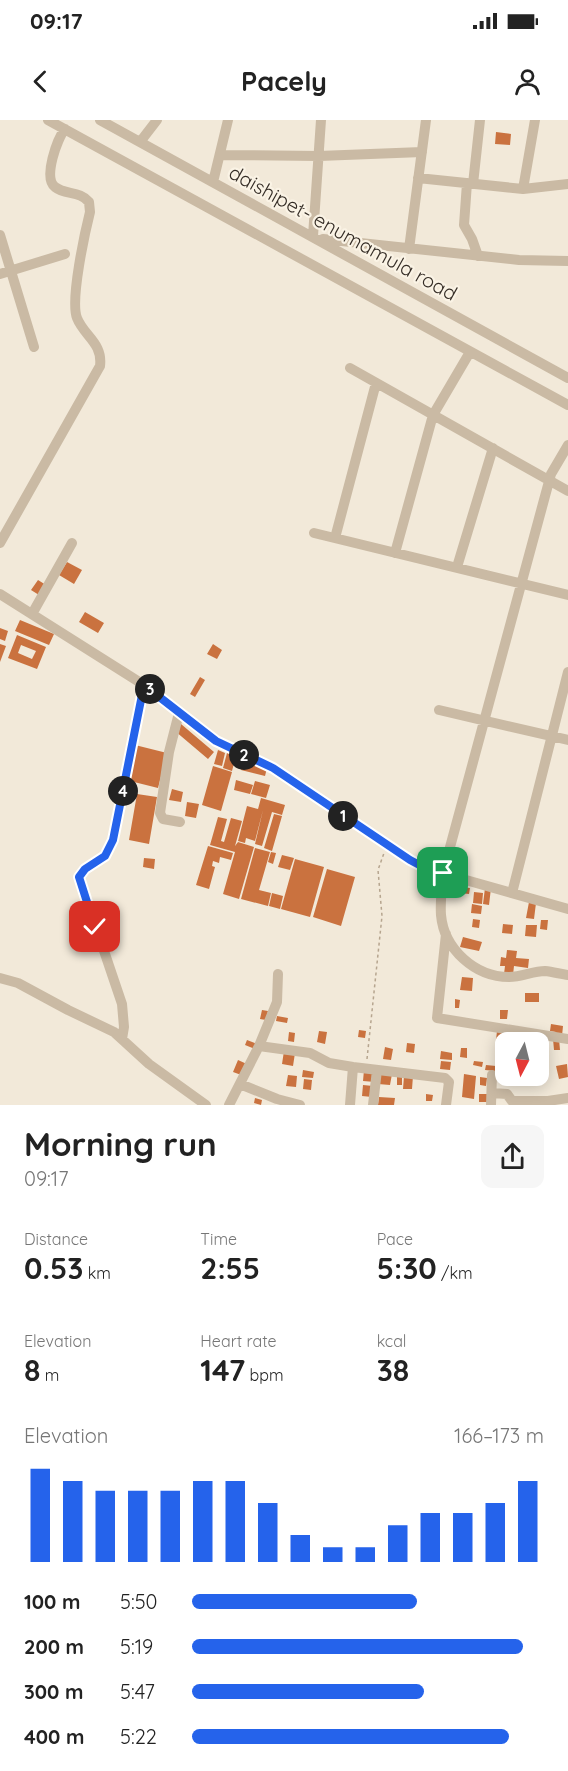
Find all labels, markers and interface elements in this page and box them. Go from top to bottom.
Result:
text: 09:17 [30,7,83,35]
text: Pacely [241,64,327,98]
icon: back [24,65,57,98]
icon: person [511,65,544,98]
street label: daishipet- enumamula road [225,159,462,306]
pin: 3 [135,674,165,704]
text: 3 [146,679,154,699]
pin: 2 [229,740,259,770]
text: 2 [239,745,249,765]
pin: 4 [108,776,138,806]
text: 4 [118,781,128,801]
pin: 1 [328,801,358,831]
text: 1 [340,806,346,826]
pin [417,847,468,898]
icon: arrive [426,856,459,889]
pin [69,901,120,952]
icon: check [78,910,111,943]
north arrow [495,1032,549,1086]
map controls [495,1032,549,1086]
text: Morning run [24,1123,217,1164]
button: share [481,1125,544,1188]
text: 09:17 [24,1166,68,1191]
text: Distance [24,1229,88,1249]
text: Time [200,1229,237,1249]
text: Pace [377,1229,413,1249]
text: 0.53 [24,1249,83,1287]
text: 2:55 [200,1249,260,1287]
text: 5:30 [377,1249,437,1287]
text: km [83,1263,111,1283]
text: /km [437,1263,473,1283]
text: Elevation [24,1331,91,1351]
text: Heart rate [200,1331,277,1351]
text: kcal [377,1331,407,1351]
text: 8 [24,1351,40,1389]
text: 147 [200,1351,245,1389]
text: 38 [377,1351,409,1389]
text: m [40,1365,59,1385]
text: bpm [245,1365,284,1385]
text: Elevation [24,1423,108,1448]
text: 166–173 m [454,1423,544,1448]
text: 100 m [24,1589,80,1614]
text: 5:50 [120,1589,157,1614]
text: 200 m [24,1634,84,1659]
text: 5:19 [120,1634,153,1659]
text: 300 m [24,1679,83,1704]
text: 5:47 [120,1679,155,1704]
text: 400 m [24,1724,84,1749]
text: 5:22 [120,1724,157,1749]

